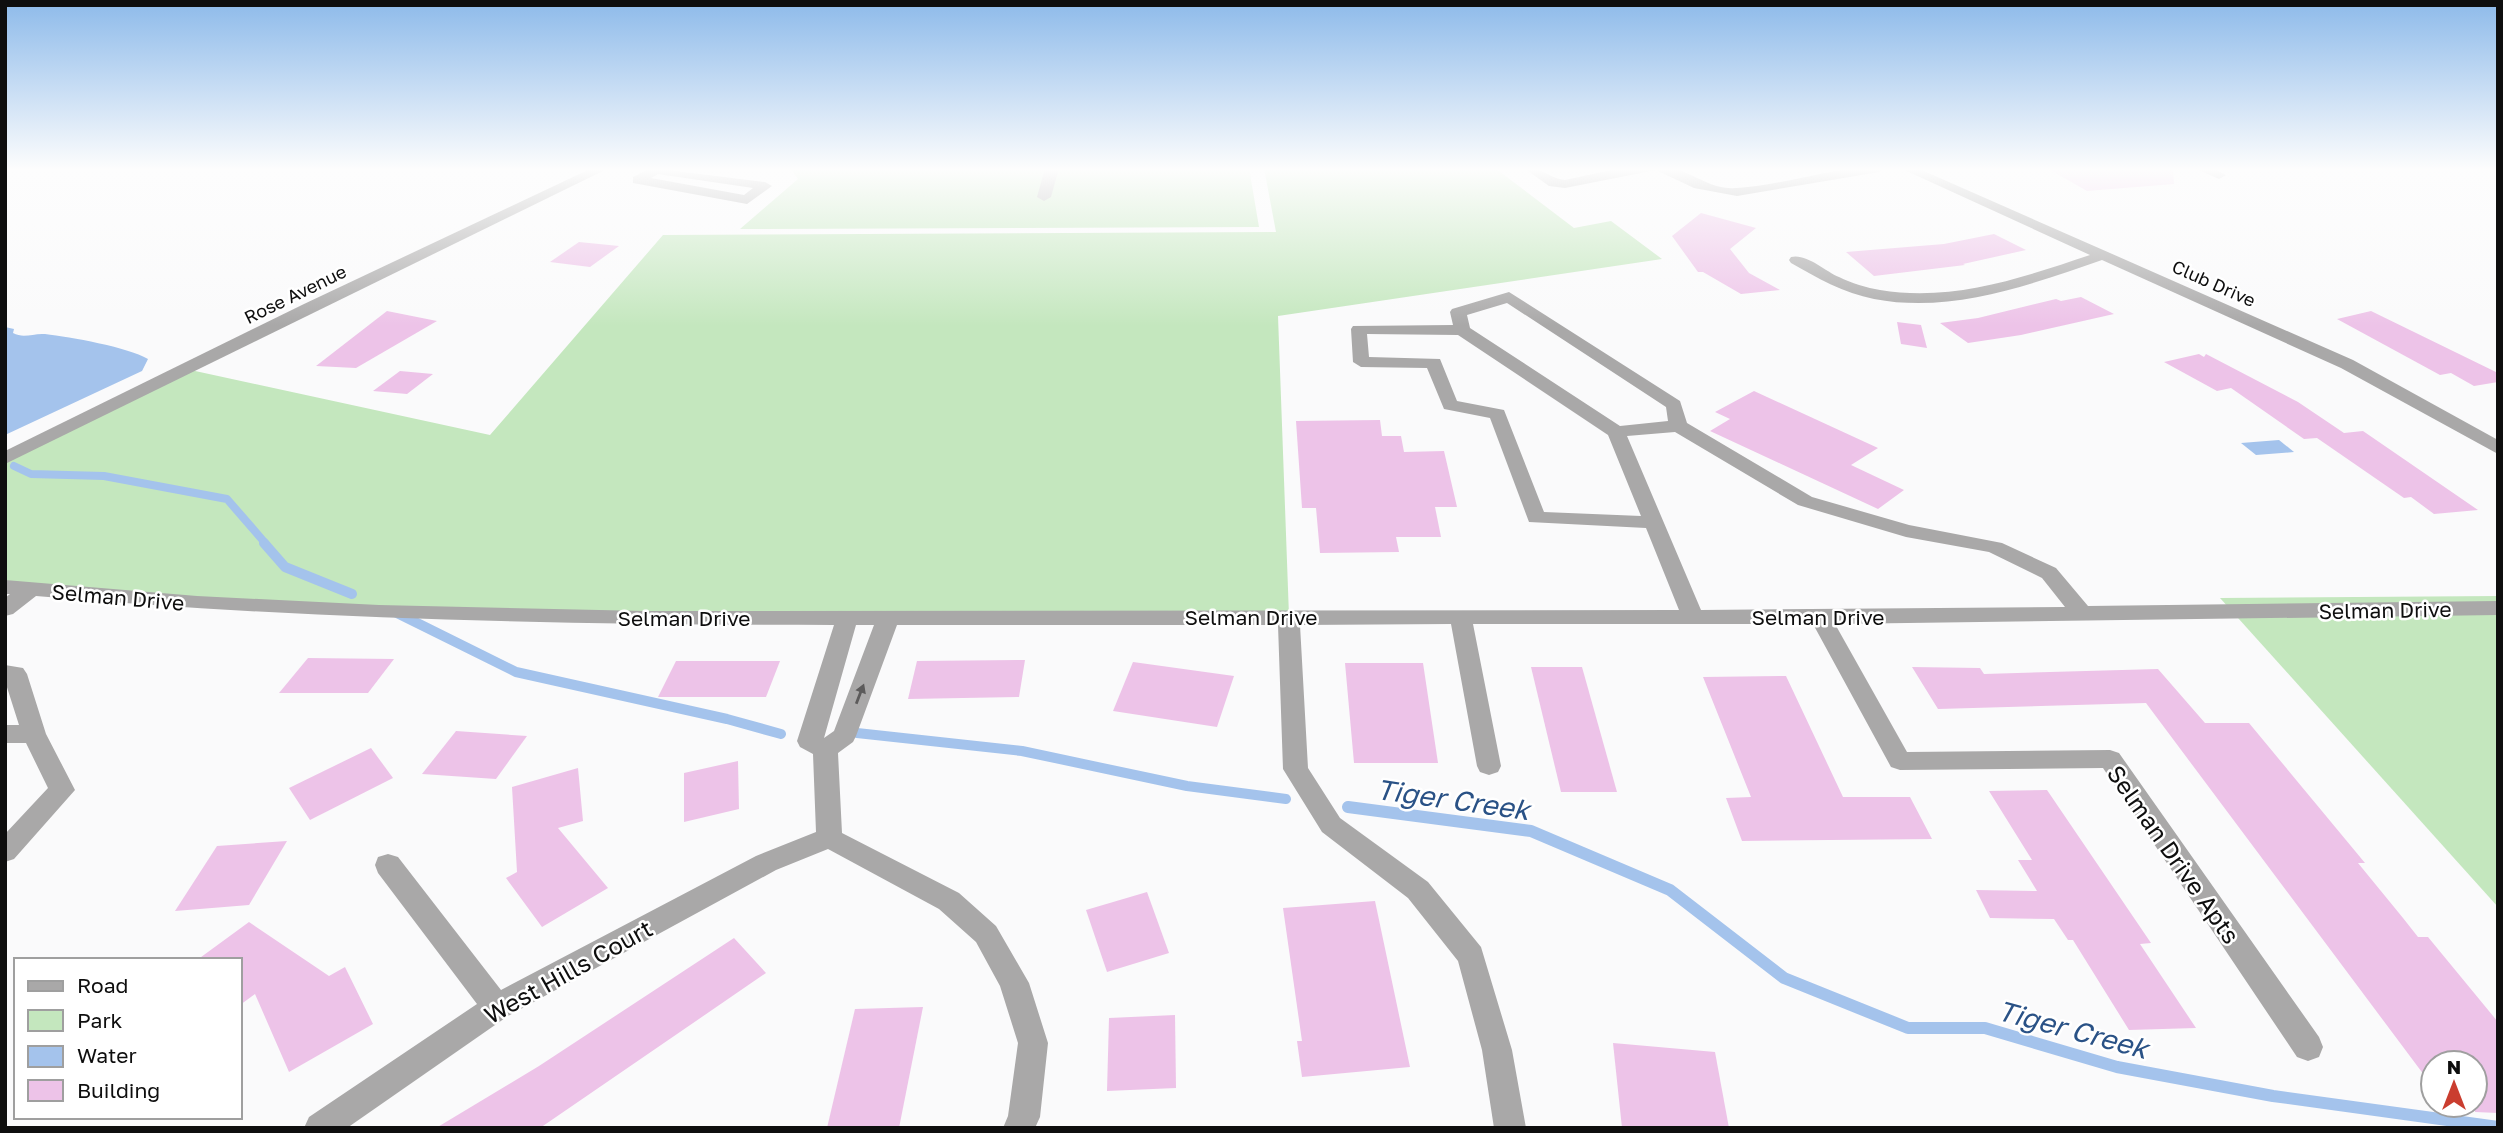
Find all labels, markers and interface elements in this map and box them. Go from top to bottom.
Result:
street label: Club Drive [2169,255,2259,311]
street label: Rose Avenue [240,260,350,328]
street label: Selman Drive [51,578,185,616]
street label: Selman Drive [2318,596,2452,624]
street label: Selman Drive [1185,604,1318,630]
street label: Selman Drive [1752,604,1885,630]
street label: Selman Drive [618,605,751,631]
one-way arrow [855,683,866,704]
street label: Selman Drive Apts [2102,759,2246,949]
water label: Tiger Creek [1374,772,1535,827]
street label: West Hills Court [479,913,657,1029]
legend [14,958,242,1119]
text: Road [77,972,128,998]
water label: Tiger Creek [1994,993,2155,1066]
text: Park [77,1007,123,1033]
text: Water [77,1042,137,1068]
north arrow [2419,1049,2489,1119]
text: N [2447,1055,2461,1078]
text: Building [77,1077,160,1103]

